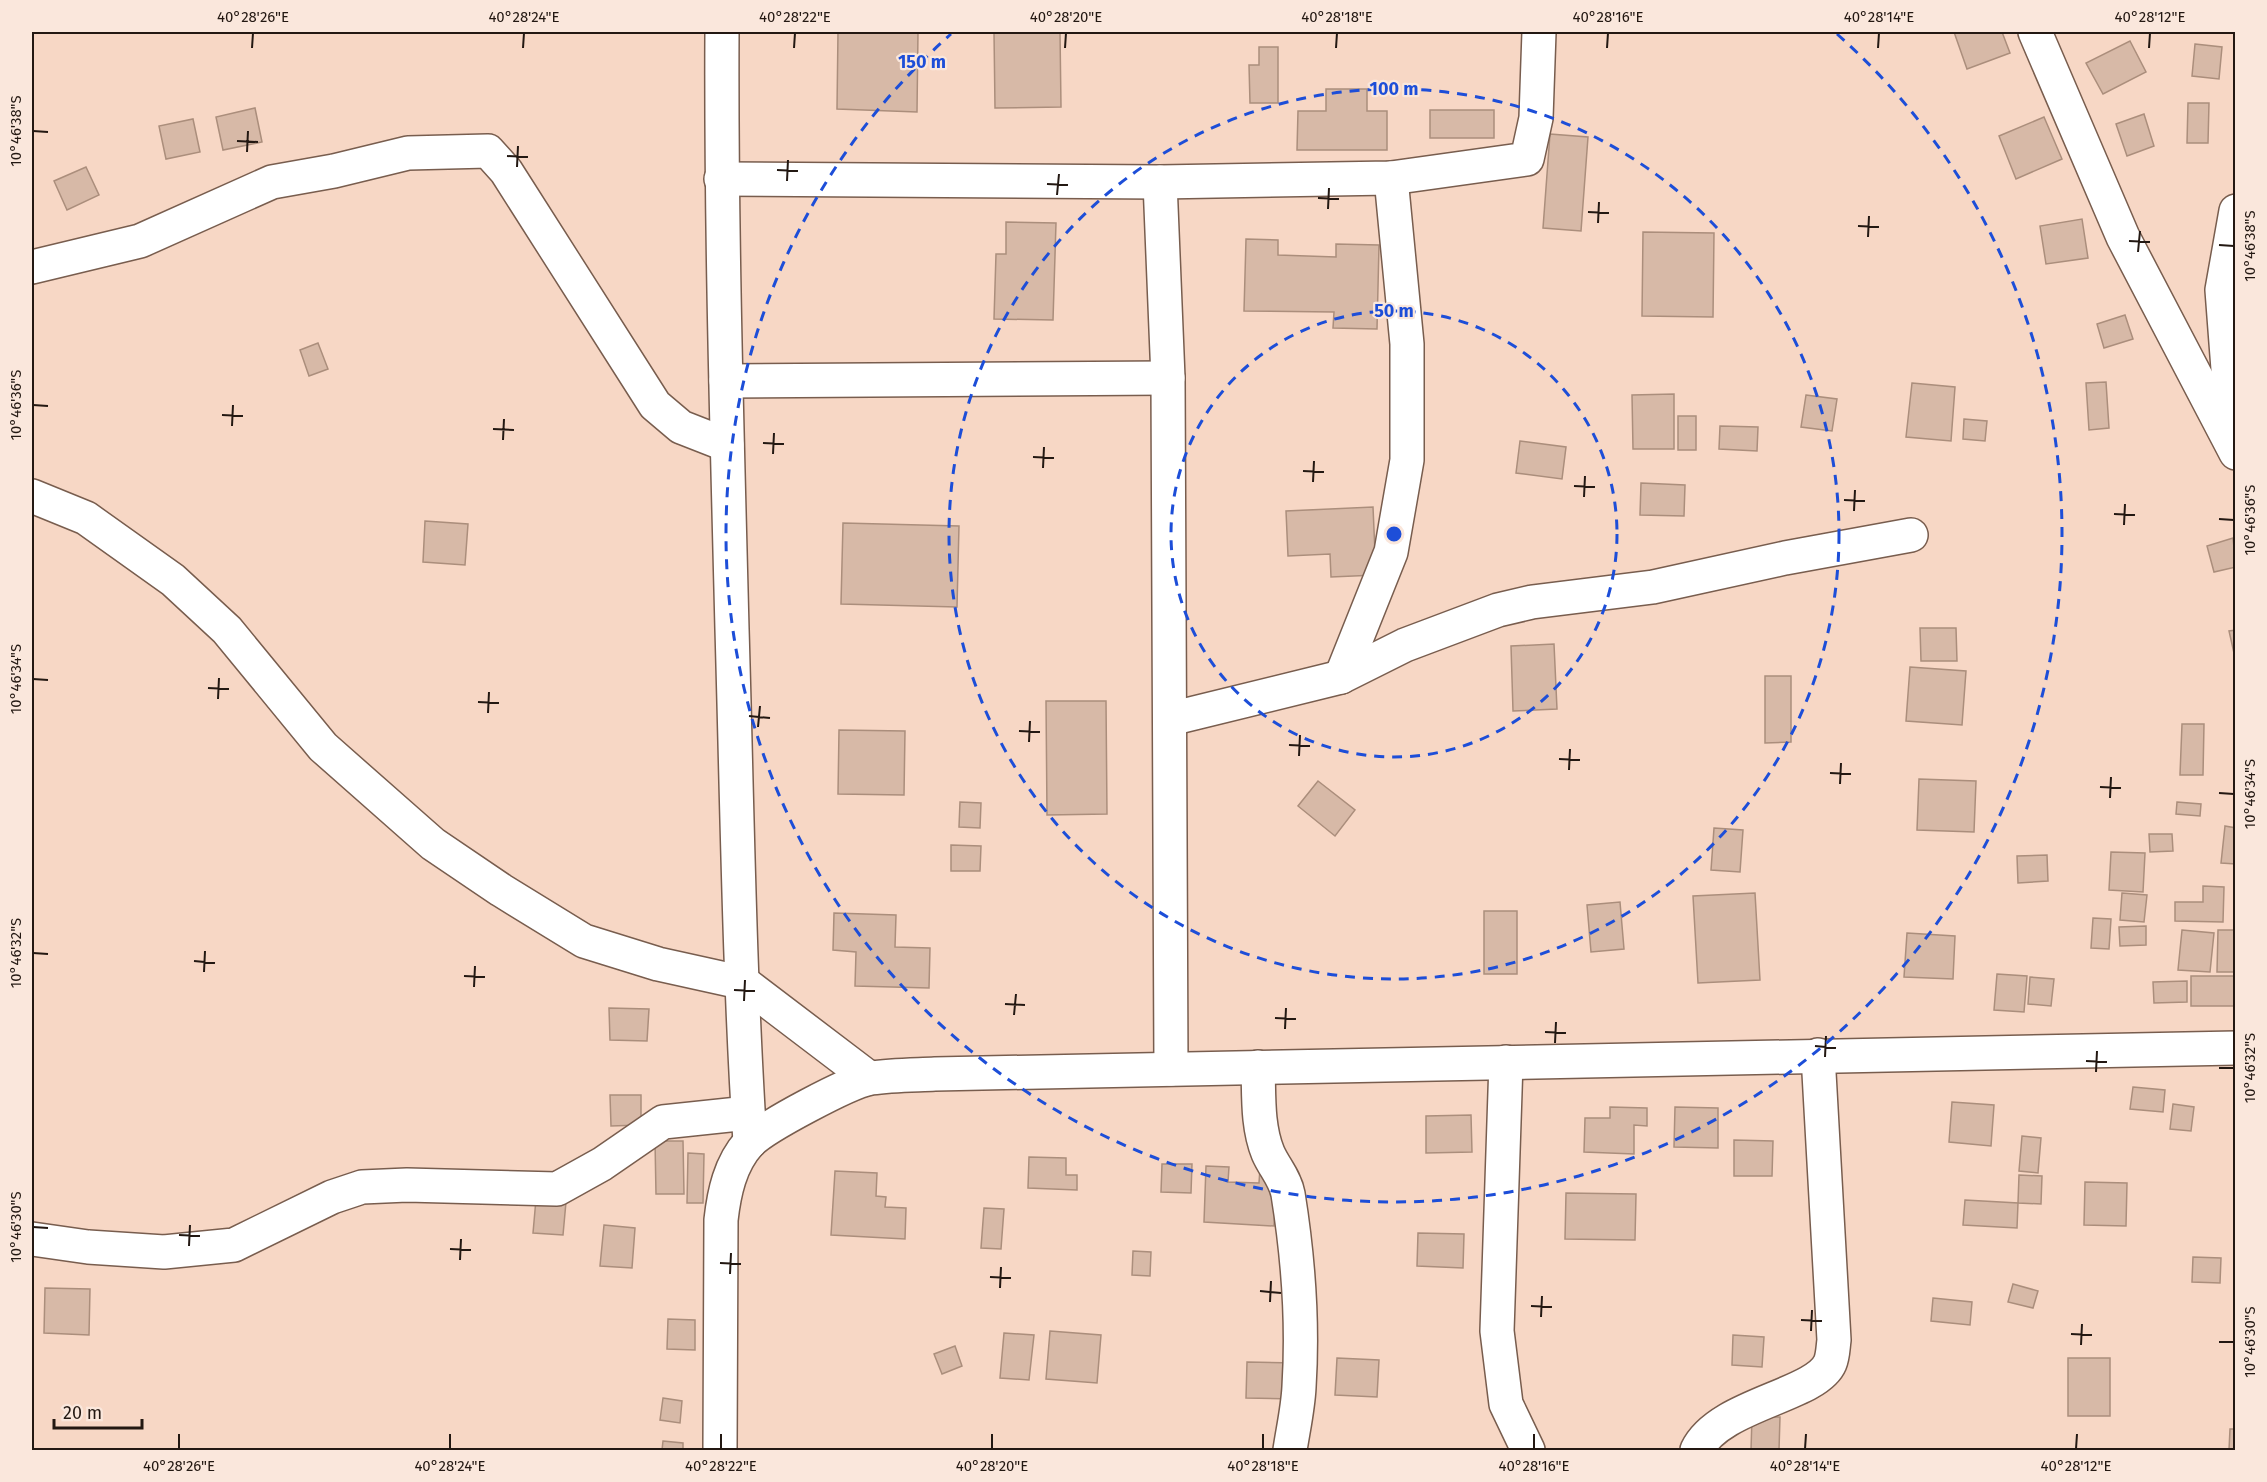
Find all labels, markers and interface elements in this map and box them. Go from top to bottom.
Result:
text: 40°28'26"E [217,8,289,26]
text: 40°28'24"E [488,8,560,26]
text: 40°28'22"E [759,8,831,26]
text: 40°28'20"E [1030,8,1102,26]
text: 40°28'18"E [1301,8,1373,26]
text: 40°28'16"E [1572,8,1644,26]
text: 40°28'14"E [1844,8,1914,26]
text: 40°28'12"E [2115,8,2185,26]
text: 150 m [898,51,946,73]
text: 100 m [1370,78,1418,100]
text: 10°46'38"S [7,95,25,167]
text: 10°46'38"S [2241,210,2259,282]
text: 50 m [1374,300,1414,322]
text: 10°46'36"S [7,369,25,441]
text: 10°46'36"S [2241,484,2259,556]
centre of rings [1384,524,1404,544]
text: 10°46'34"S [7,644,25,714]
text: 10°46'34"S [2241,759,2259,829]
text: 10°46'32"S [7,918,25,988]
text: 10°46'32"S [2241,1033,2259,1103]
text: 10°46'30"S [7,1191,25,1263]
text: 10°46'30"S [2241,1306,2259,1378]
scale bar [54,1392,142,1430]
text: 20 m [63,1402,102,1424]
text: 40°28'26"E [143,1457,215,1475]
text: 40°28'24"E [414,1457,486,1475]
text: 40°28'22"E [685,1457,757,1475]
text: 40°28'20"E [956,1457,1028,1475]
text: 40°28'18"E [1227,1457,1299,1475]
text: 40°28'16"E [1498,1457,1570,1475]
text: 40°28'14"E [1770,1457,1840,1475]
text: 40°28'12"E [2041,1457,2111,1475]

